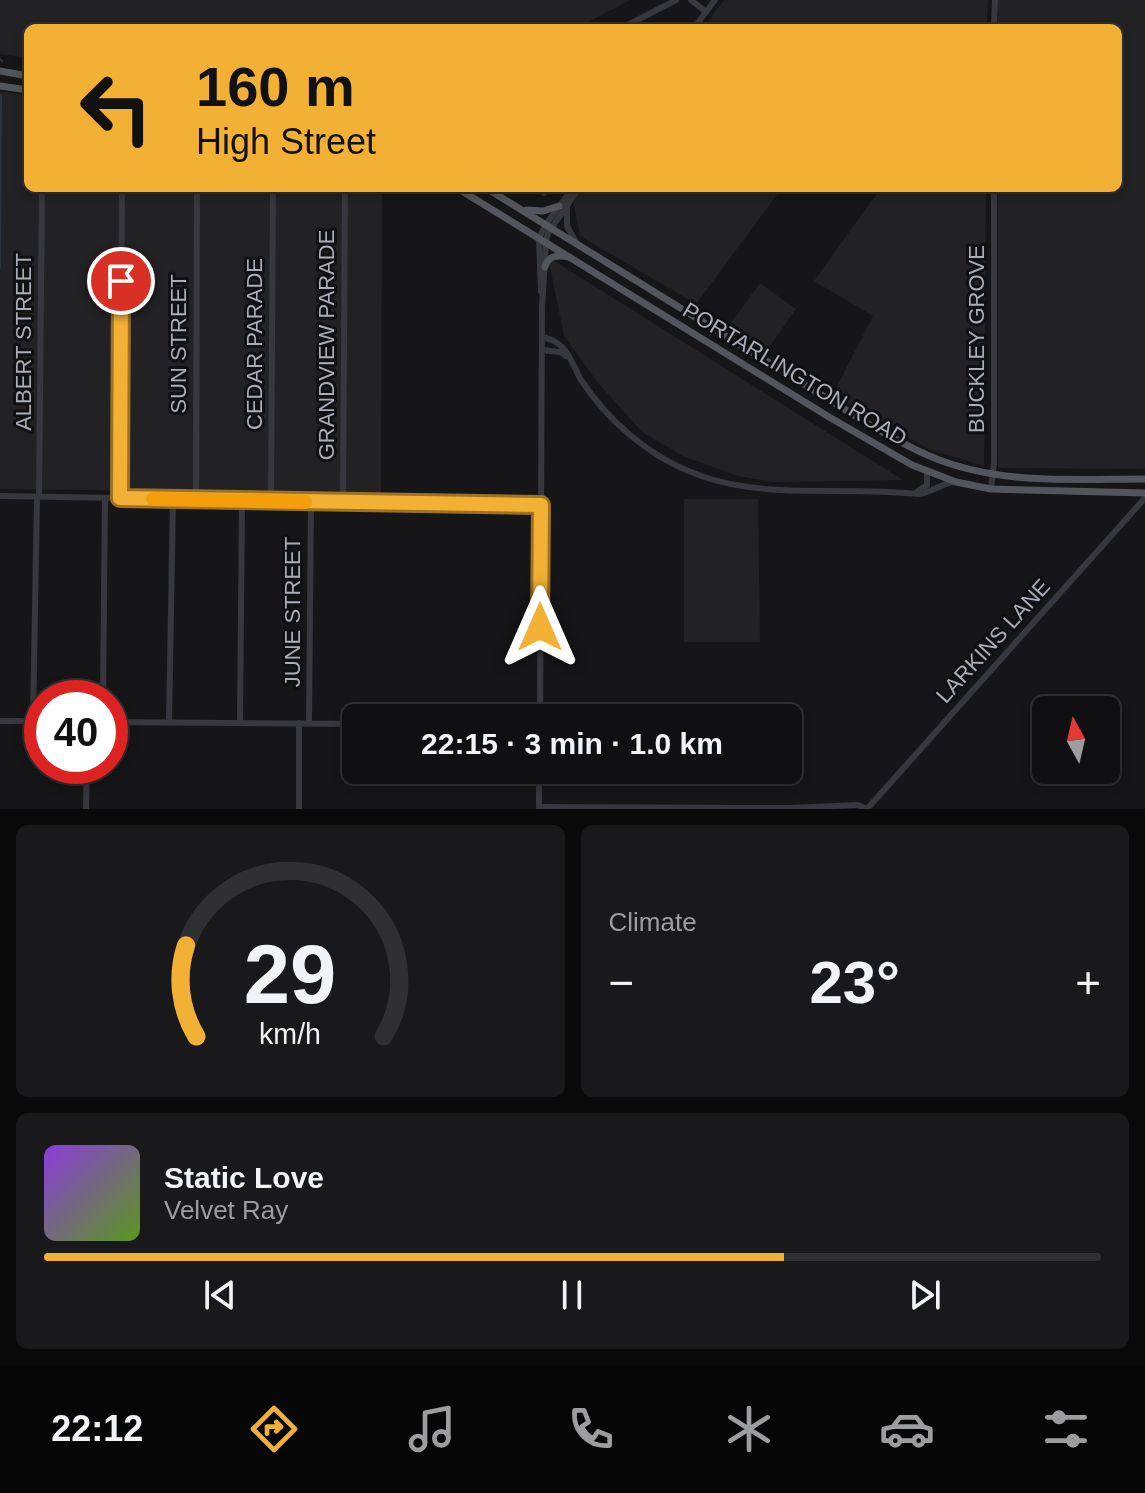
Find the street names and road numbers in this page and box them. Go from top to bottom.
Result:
street label: GRANDVIEW PARADE [314,230,339,460]
street label: BUCKLEY GROVE [964,245,989,433]
street label: ALBERT STREET [11,253,36,431]
street label: CEDAR PARADE [242,258,267,430]
street label: SUN STREET [166,274,191,414]
street label: PORTARLINGTON ROAD [679,297,911,451]
street label: JUNE STREET [280,537,305,687]
street label: LARKINS LANE [931,574,1055,708]

